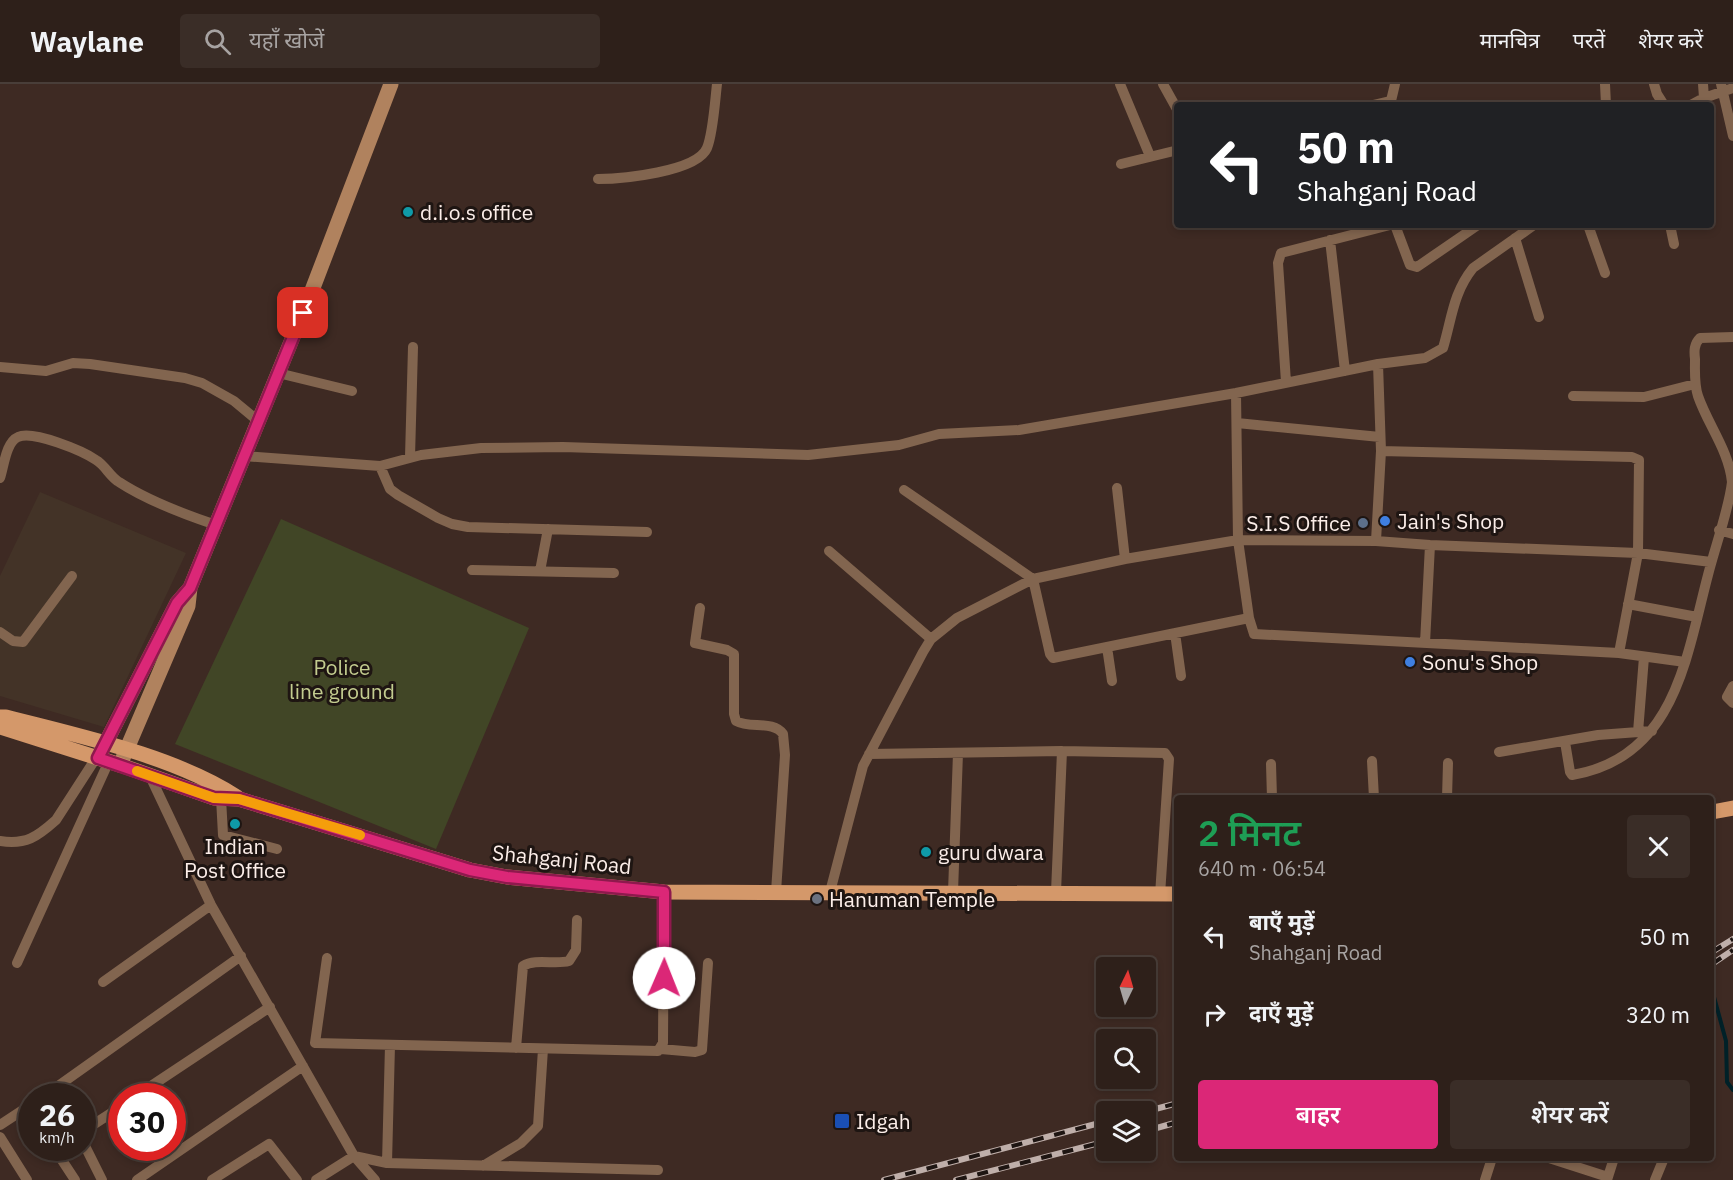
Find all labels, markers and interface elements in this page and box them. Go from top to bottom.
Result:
search box [180,14,600,68]
text: Waylane [30,23,144,60]
icon: search [201,25,234,58]
text: यहाँ खोजें [249,25,324,54]
text: मानचित्र [1480,26,1540,54]
text: परतें [1573,26,1605,54]
text: शेयर करें [1638,26,1703,54]
text: 50 m [1297,120,1395,175]
icon: left [1198,126,1276,204]
text: Shahganj Road [1297,173,1477,208]
place label: d.i.o.s office [420,198,533,226]
marker: d.i.o.s office [401,205,415,219]
pin [277,287,328,338]
icon: arrive [286,296,319,329]
place label: Jain's Shop [1397,507,1504,535]
place label: S.I.S Office [1246,509,1351,537]
marker: Jain's Shop [1378,514,1392,528]
marker: S.I.S Office [1356,516,1370,530]
place label: Sonu's Shop [1422,648,1538,676]
park label: Police line ground [289,653,395,705]
marker: Sonu's Shop [1403,655,1417,669]
text: 2 मिनट [1198,809,1301,856]
button: close [1627,815,1690,878]
marker: Indian Post Office [228,817,242,831]
place label: Indian Post Office [184,832,286,884]
street label: Shahganj Road [491,838,633,880]
place label: guru dwara [938,838,1044,866]
marker: guru dwara [919,845,933,859]
text: 640 m · 06:54 [1198,855,1326,882]
place label: Hanuman Temple [829,885,995,913]
marker: Hanuman Temple [810,892,824,906]
text: बाएँ मुड़ें [1249,907,1315,936]
icon: left [1198,920,1231,953]
text: 50 m [1639,922,1690,951]
text: Shahganj Road [1249,939,1382,966]
position arrow [632,946,696,1010]
north arrow [1096,957,1156,1017]
map controls [1096,957,1156,1161]
icon: right [1198,998,1231,1031]
text: दाएँ मुड़ें [1249,998,1313,1027]
text: 320 m [1626,1000,1690,1029]
button: search [1096,1029,1156,1089]
button: बाहर [1198,1080,1438,1149]
button: शेयर करें [1450,1080,1690,1149]
speed limit sign: 30 [108,1083,186,1161]
text: 26 [39,1095,75,1134]
button: layers [1096,1101,1156,1161]
place label: Idgah [856,1107,911,1135]
marker: Idgah [833,1112,851,1130]
text: km/h [39,1128,75,1147]

